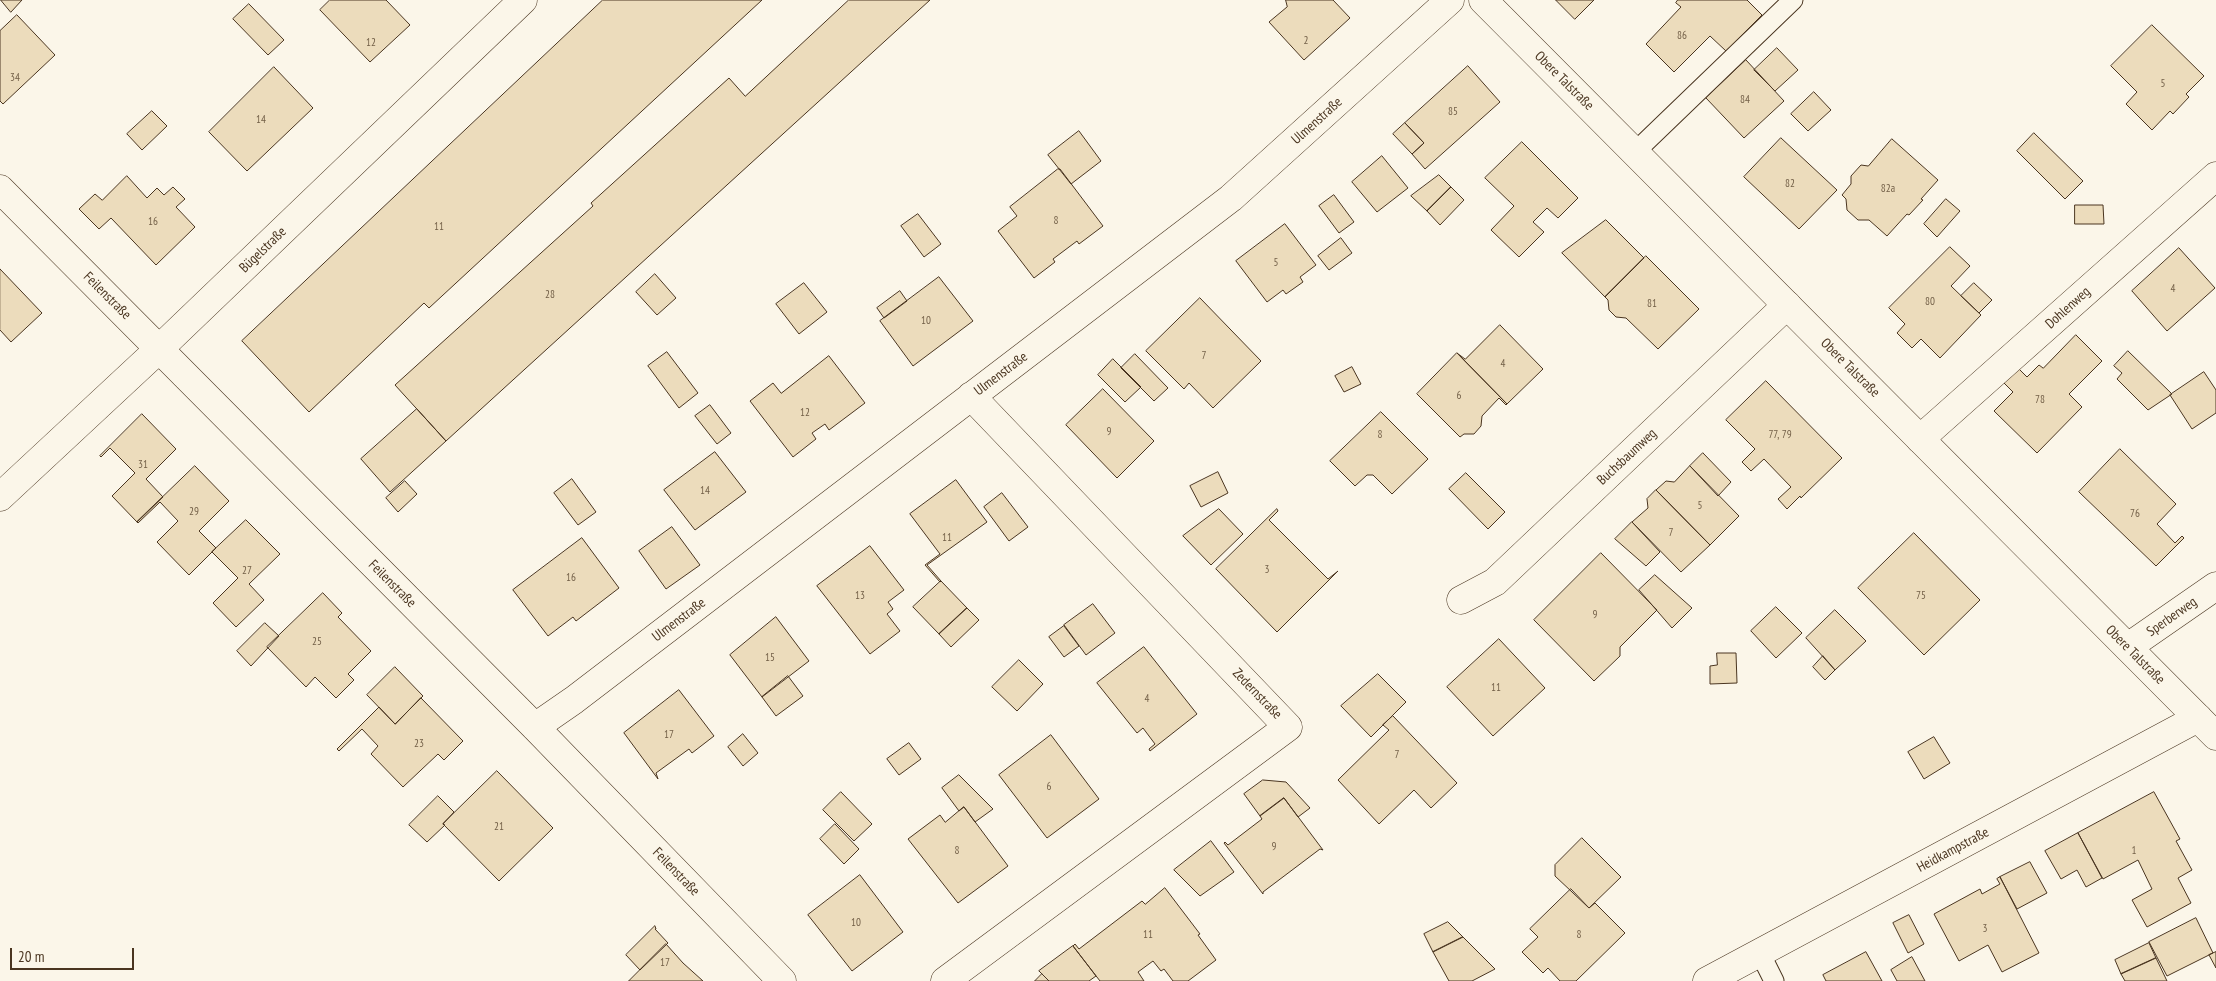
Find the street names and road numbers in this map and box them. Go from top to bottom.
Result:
street label: Obere Talstraße [1531,48,1597,114]
street label: Ulmenstraße [1288,94,1346,148]
street label: Bügelstraße [236,224,290,276]
street label: Feilenstraße [80,269,134,323]
street label: Dohlenweg [2042,283,2094,333]
street label: Obere Talstraße [1817,335,1883,401]
street label: Ulmenstraße [971,349,1031,399]
street label: Buchsbaumweg [1594,425,1660,489]
street label: Feilenstraße [365,557,419,611]
street label: Sperberweg [2144,594,2200,640]
street label: Ulmenstraße [649,595,709,645]
street label: Obere Talstraße [2102,622,2168,688]
street label: Zedernstraße [1229,665,1285,723]
street label: Heidkampstraße [1914,824,1992,876]
street label: Feilenstraße [649,844,703,900]

